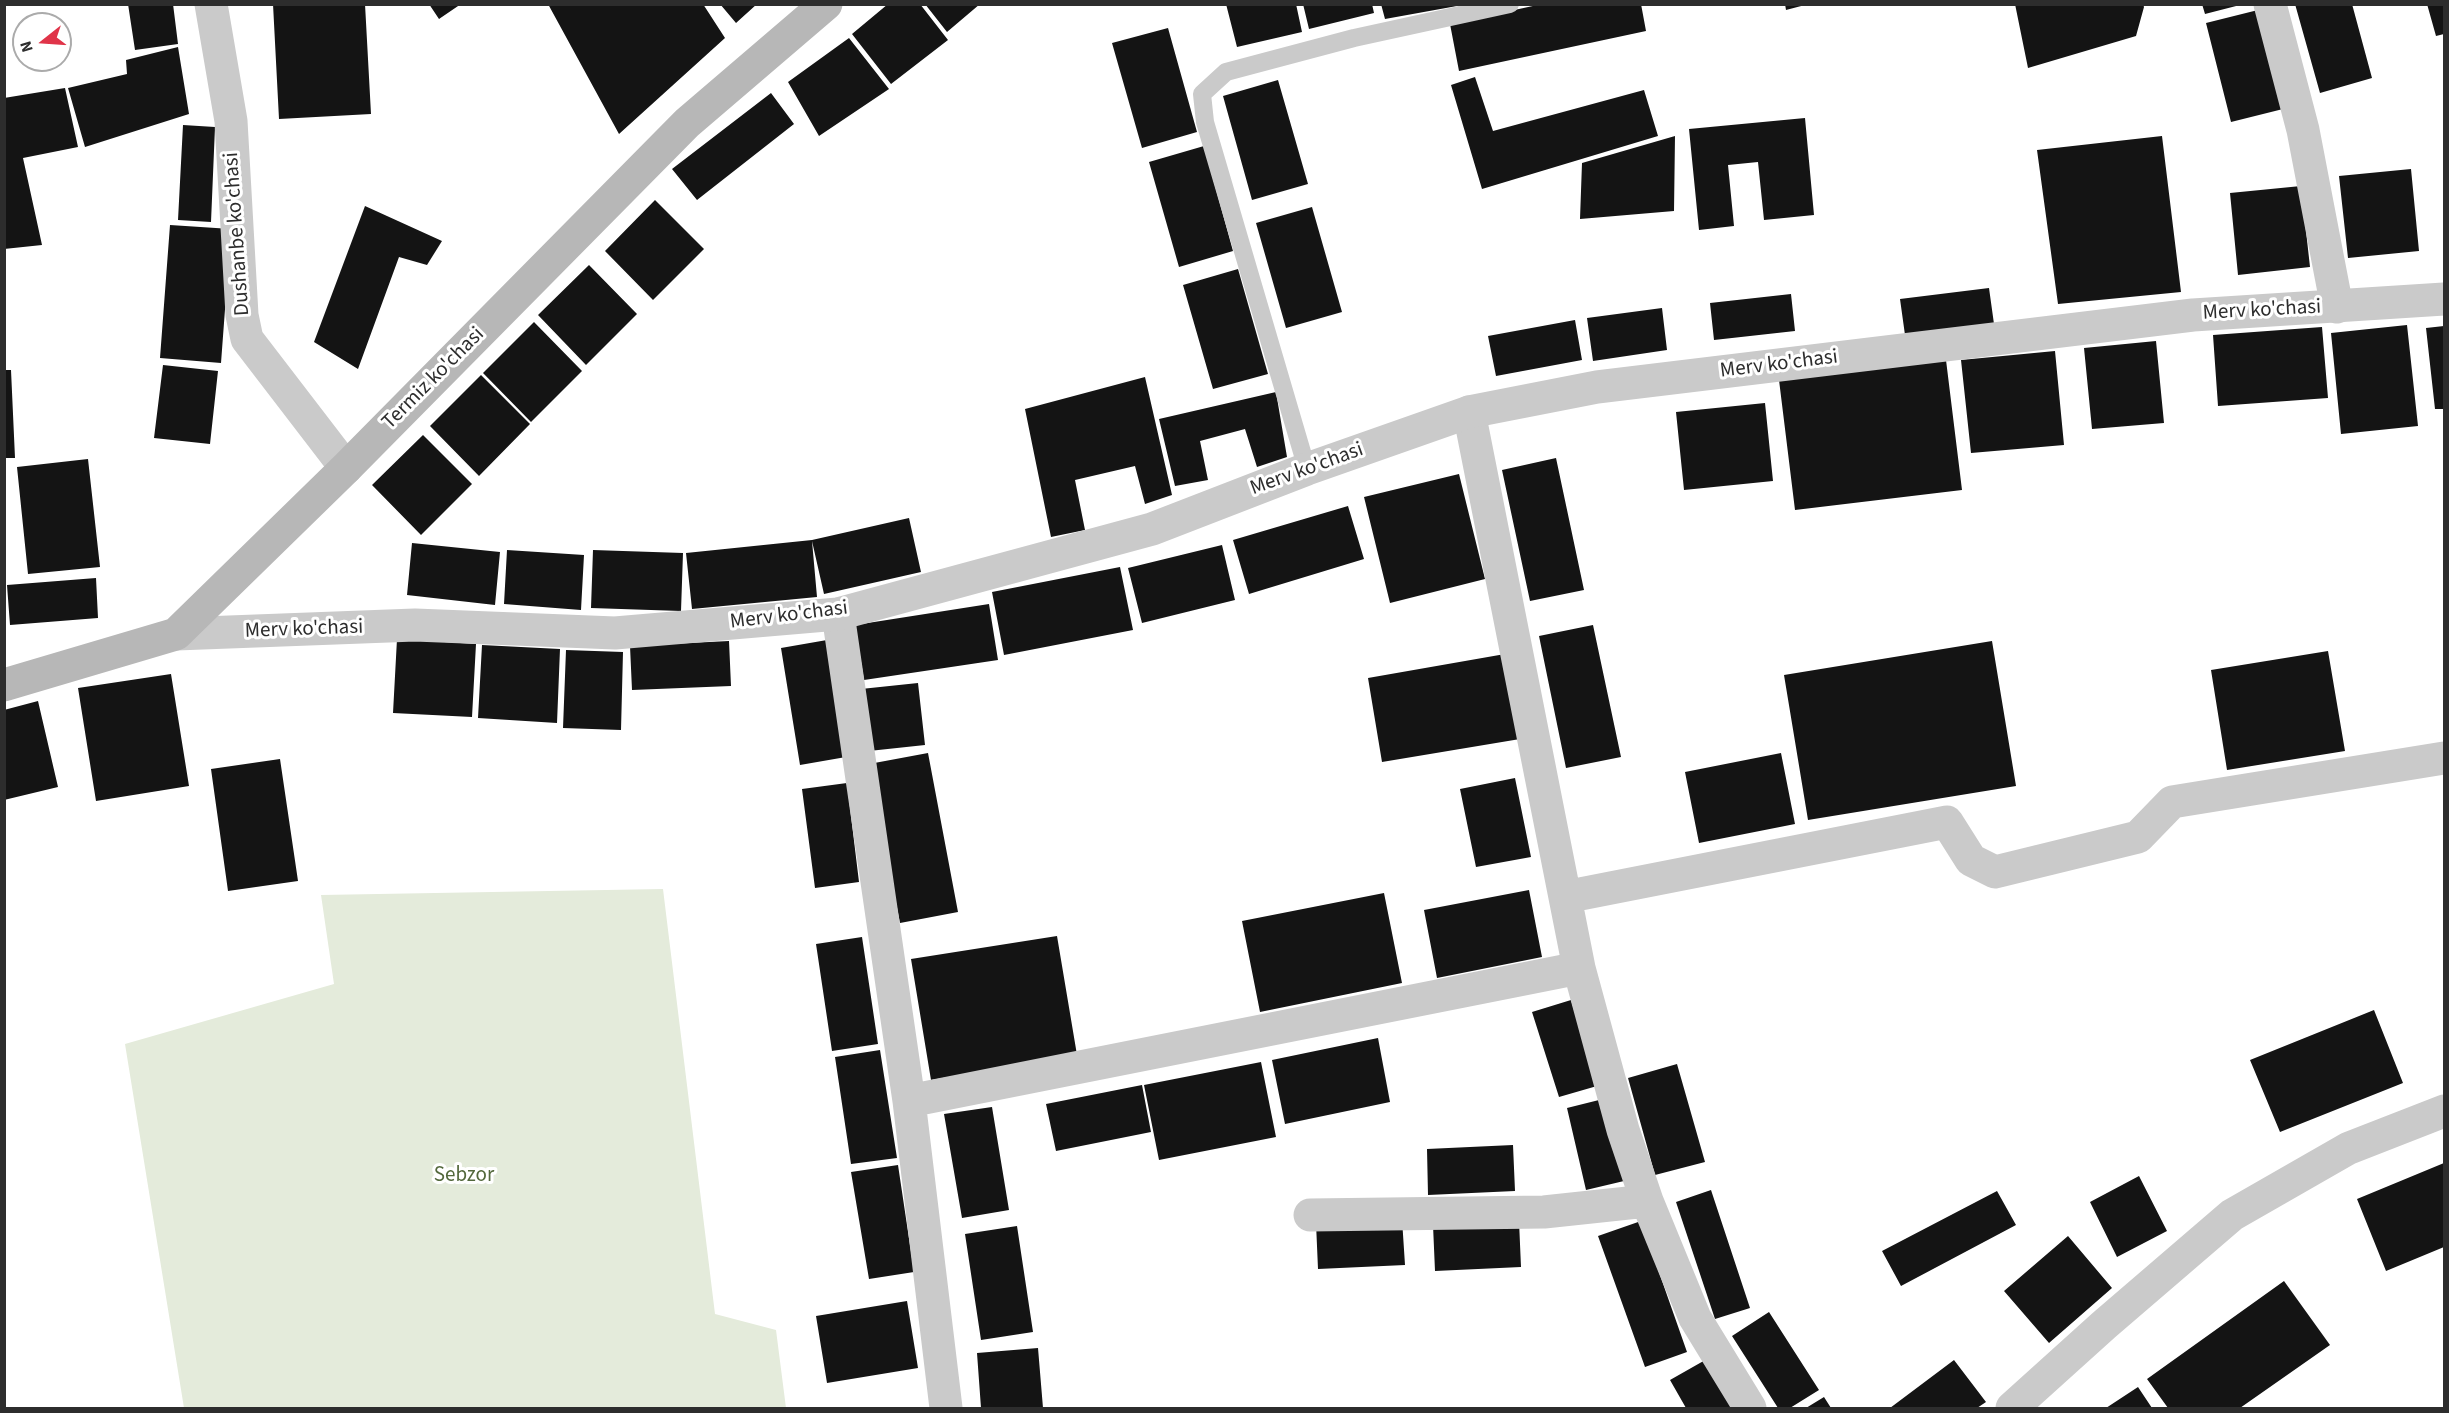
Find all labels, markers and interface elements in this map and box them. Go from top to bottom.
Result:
north arrow [12,12,72,72]
text: N [15,38,39,55]
street label: Dushanbe ko'chasi [220,151,256,317]
street label: Merv ko'chasi [2202,295,2322,327]
street label: Termiz ko'chasi [378,323,490,435]
street label: Merv ko'chasi [1719,345,1839,385]
street label: Merv ko'chasi [1247,438,1367,502]
street label: Merv ko'chasi [729,596,849,636]
street label: Merv ko'chasi [244,615,364,645]
park label: Sebzor [434,1163,494,1189]

